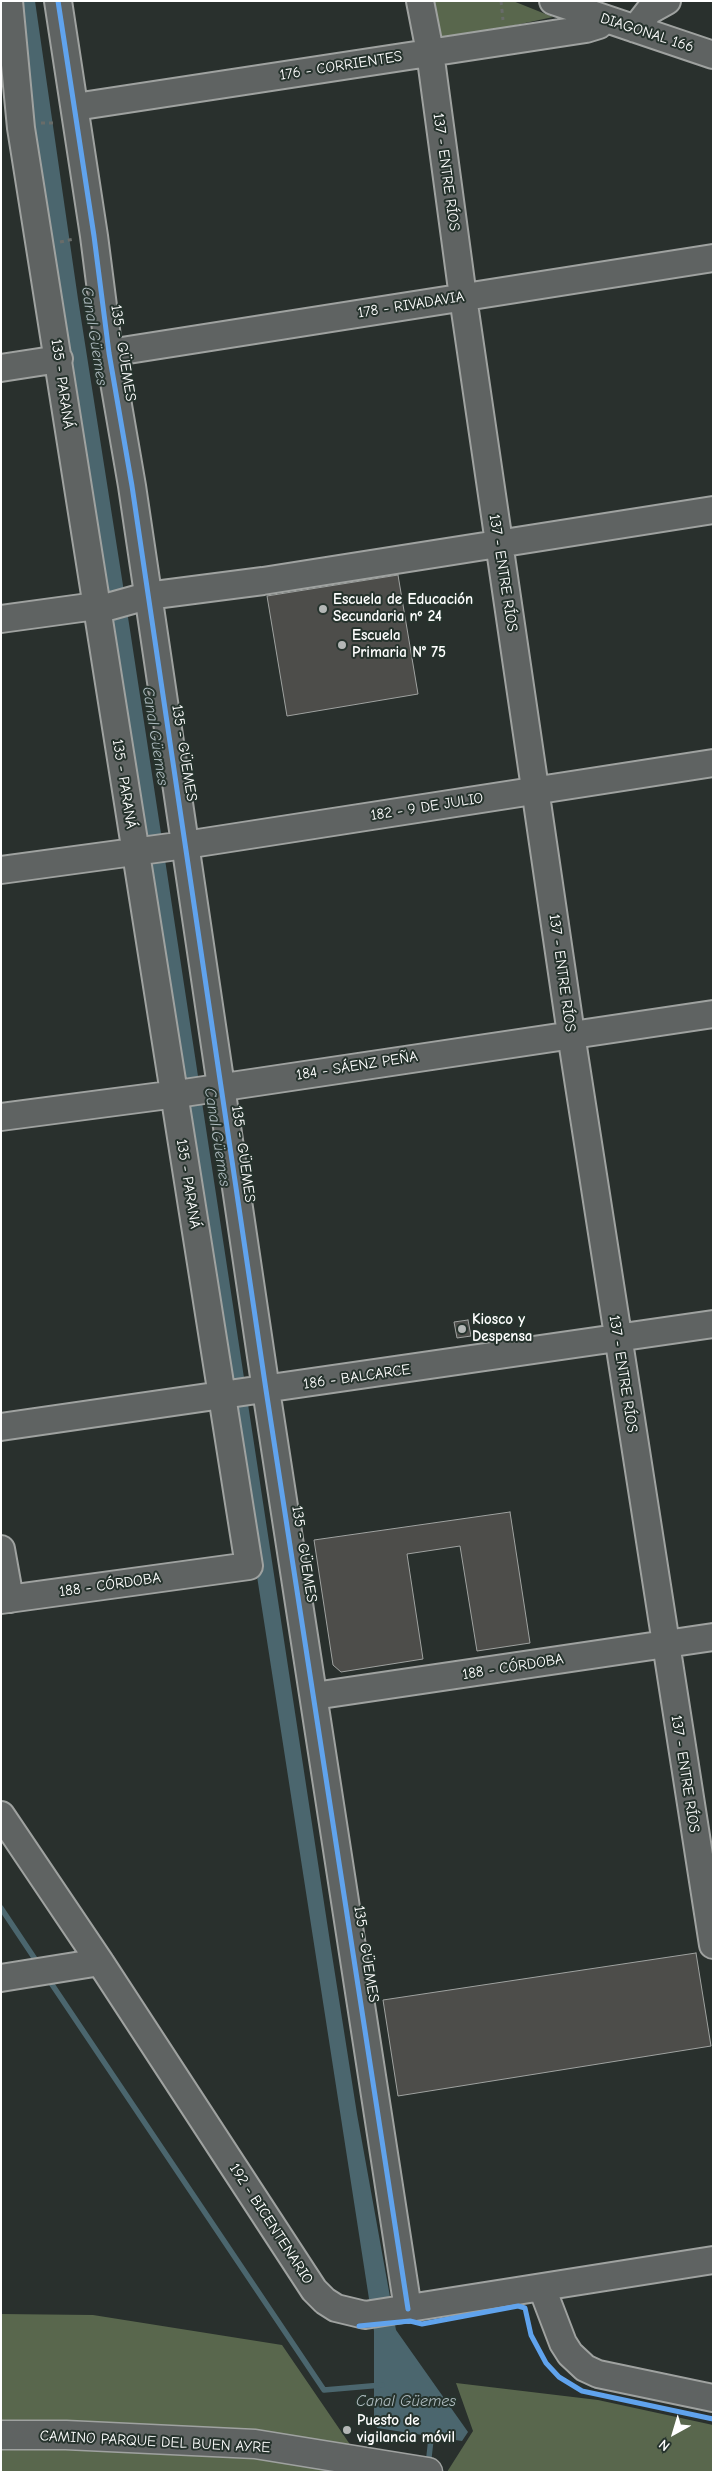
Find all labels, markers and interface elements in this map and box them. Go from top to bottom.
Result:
street label: DIAGONAL 166 [598,9,696,57]
street label: 176 - CORRIENTES [278,47,404,85]
street label: 137 - ENTRE RÍOS [429,112,463,232]
water label: Canal Güemes [77,285,111,387]
street label: 178 - RIVADAVIA [357,288,465,322]
street label: 135 - GÜEMES [106,303,140,403]
street label: 135 - PARANÁ [47,338,77,430]
street label: 137 - ENTRE RÍOS [485,513,521,633]
place label: Escuela de Educación Secundaria nº 24 [333,591,473,626]
marker: Escuela de Educación Secundaria nº 24 [317,603,329,615]
place label: Escuela Primaria N° 75 [352,627,446,662]
marker: Escuela Primaria N° 75 [336,639,348,651]
water label: Canal Güemes [138,685,172,787]
street label: 135 - GÜEMES [167,703,201,803]
street label: 135 - PARANÁ [108,738,140,830]
street label: 182 - 9 DE JULIO [369,789,485,825]
street label: 137 - ENTRE RÍOS [545,913,579,1033]
street label: 184 - SÁENZ PEÑA [295,1048,419,1084]
water label: Canal Güemes [200,1086,234,1188]
street label: 135 - GÜEMES [227,1104,259,1204]
street label: 135 - PARANÁ [172,1138,204,1230]
place label: Kiosco y Despensa [472,1311,532,1346]
street label: 137 - ENTRE RÍOS [605,1314,641,1434]
marker: Kiosco y Despensa [456,1323,468,1335]
street label: 186 - BALCARCE [302,1361,412,1393]
street label: 135 - GÜEMES [287,1504,321,1604]
street label: 188 - CÓRDOBA [58,1569,162,1601]
street label: 188 - CÓRDOBA [461,1650,565,1684]
street label: 137 - ENTRE RÍOS [667,1714,703,1834]
street label: 135 - GÜEMES [349,1904,383,2004]
street label: 192 - BICENTENARIO [225,2160,317,2288]
water label: Canal Güemes [356,2391,456,2411]
north arrow [649,2408,699,2458]
place label: Puesto de vigilancia móvil [357,2412,455,2447]
marker: Puesto de vigilancia móvil [341,2424,353,2436]
street label: CAMINO PARQUE DEL BUEN AYRE [39,2427,271,2457]
text: N [655,2436,673,2455]

